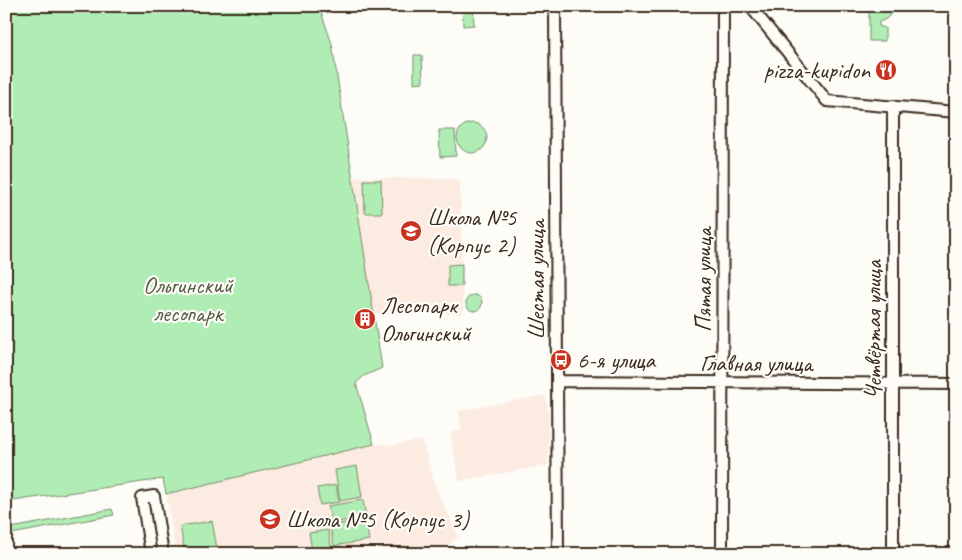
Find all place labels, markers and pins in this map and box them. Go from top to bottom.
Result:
place label: pizza-kupidon [764,55,871,85]
restaurant icon: pizza-kupidon [874,58,898,82]
place label: Школа №5 (Корпус 2) [427,202,518,260]
school or university icon: Школа №5 (Корпус 2) [399,219,423,243]
place label: Лесопарк Ольгинский [381,290,473,348]
building icon: Лесопарк Ольгинский [353,307,377,331]
place label: 6-я улица [577,345,657,375]
bus stop icon: 6-я улица [549,348,573,372]
place label: Школа №5 (Корпус 3) [286,504,470,534]
school or university icon: Школа №5 (Корпус 3) [258,507,282,531]

